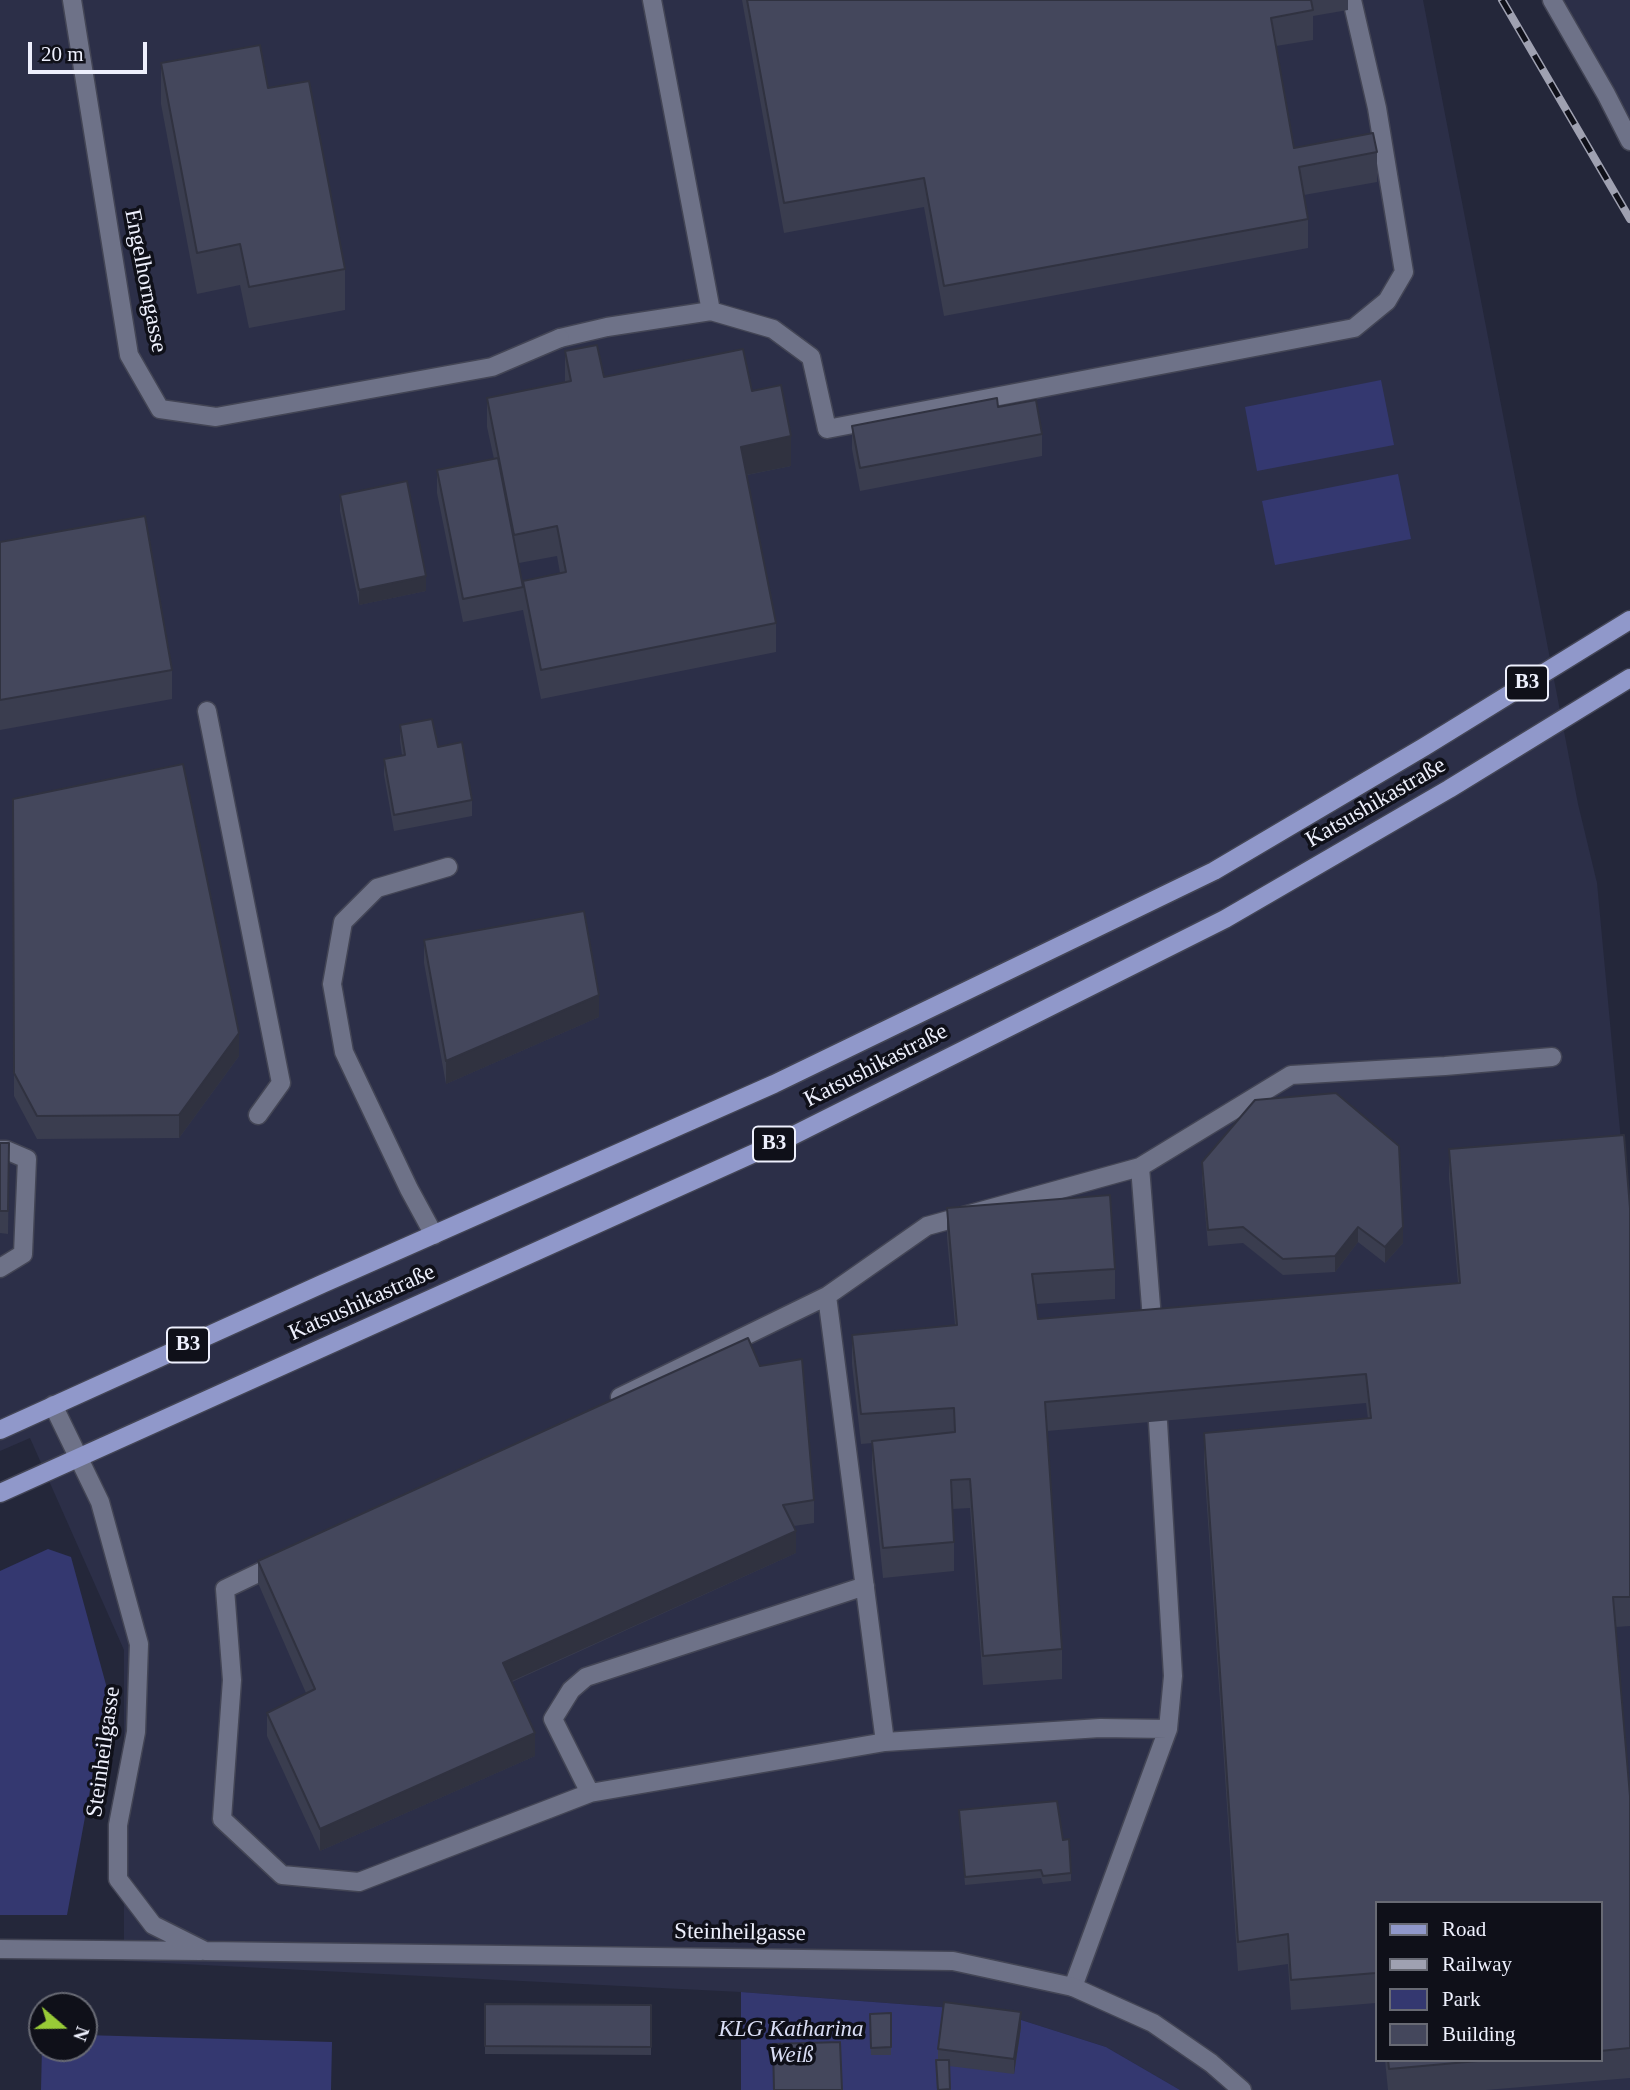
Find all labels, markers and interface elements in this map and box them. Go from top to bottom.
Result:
scale bar [32,28,150,72]
text: 20 m [41,42,84,66]
street label: Engelhorngasse [118,207,172,355]
road number: B3 [1506,666,1548,700]
street label: Katsushikastraße [1301,752,1451,854]
street label: Katsushikastraße [800,1018,952,1114]
road number: B3 [753,1126,795,1162]
street label: Katsushikastraße [285,1258,439,1348]
road number: B3 [167,1328,209,1362]
street label: Steinheilgasse [81,1685,127,1819]
legend [1374,1901,1602,2062]
text: Road [1442,1917,1486,1941]
street label: Steinheilgasse [674,1918,806,1948]
text: Railway [1442,1952,1512,1976]
text: Park [1442,1987,1481,2011]
north arrow [28,1992,98,2062]
park label: KLG Katharina Weiß [718,2016,864,2070]
text: Building [1442,2022,1516,2046]
text: N [69,2024,94,2044]

